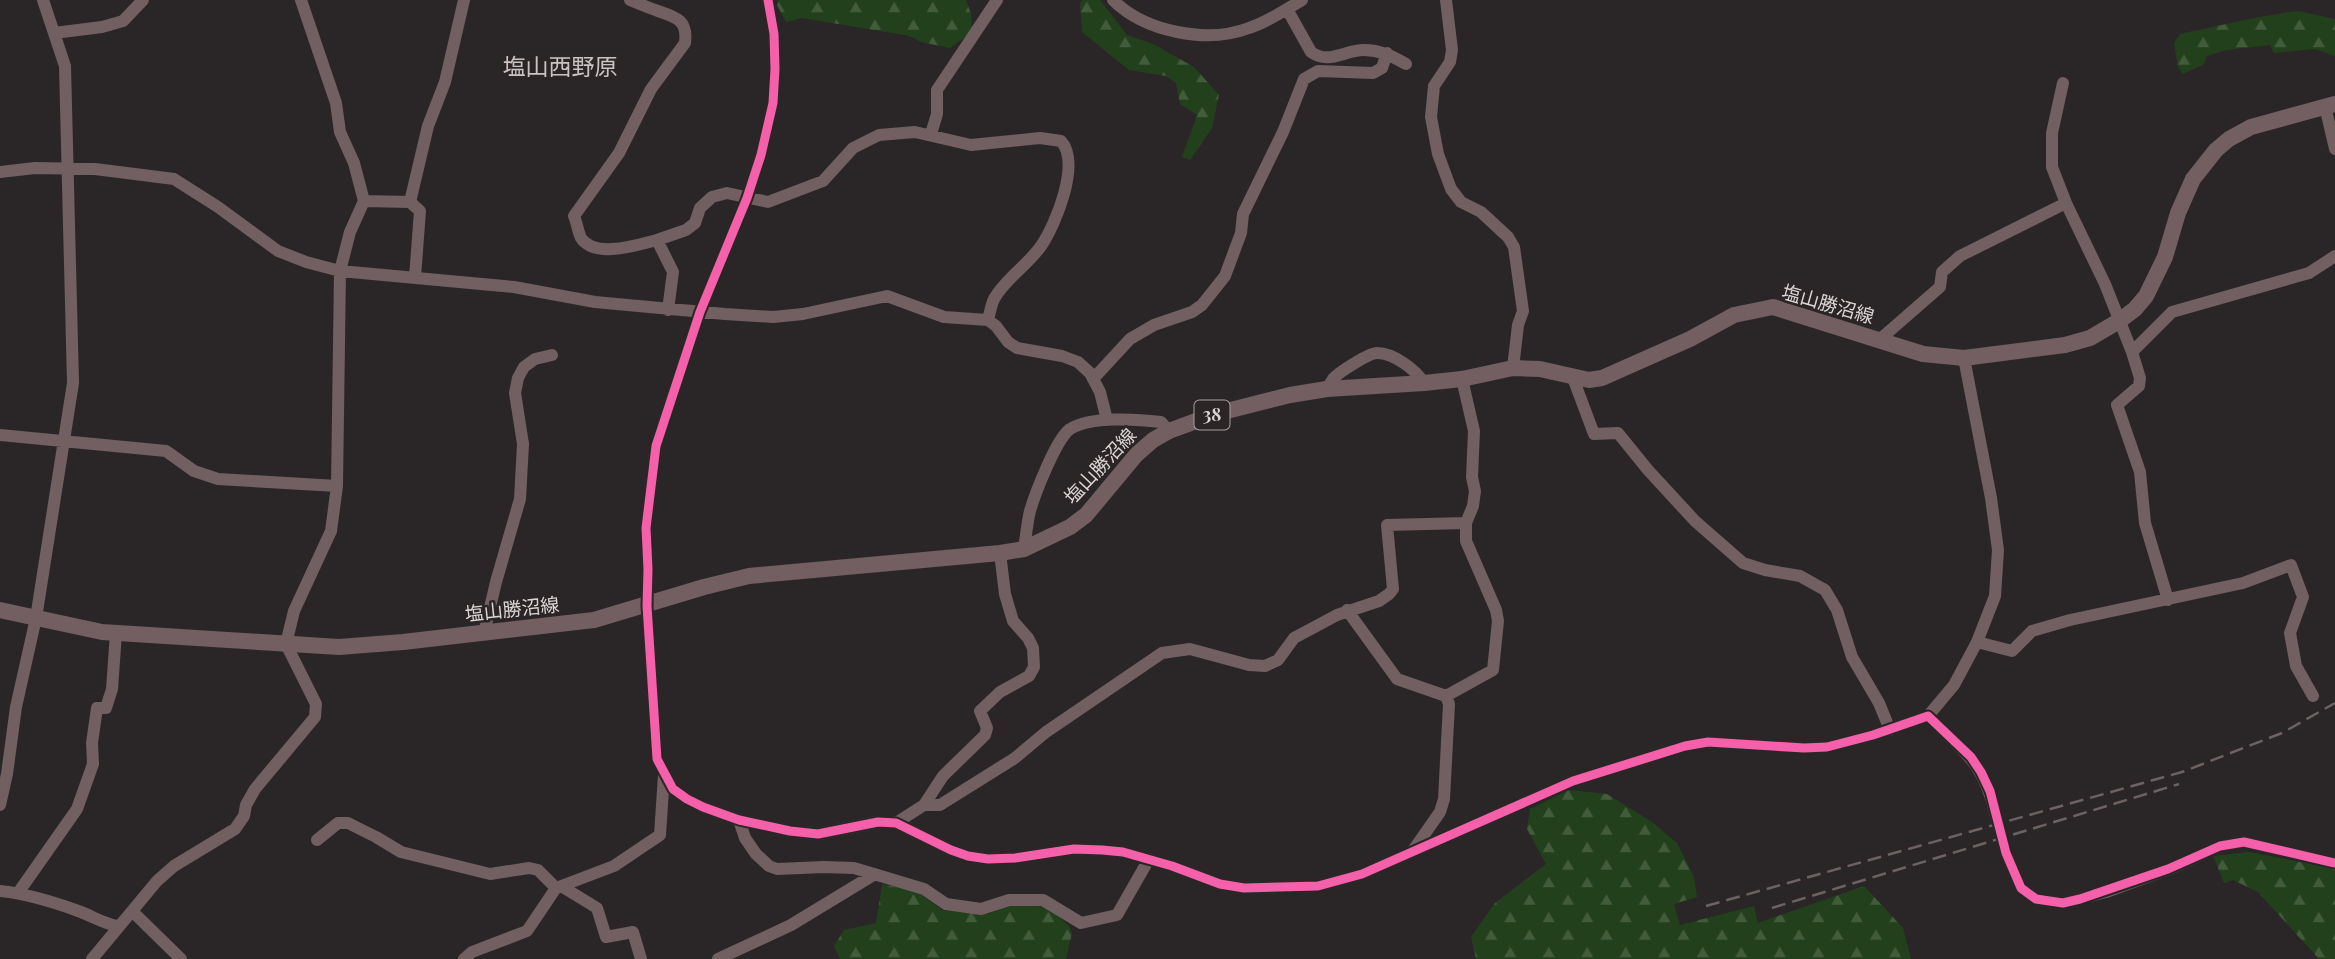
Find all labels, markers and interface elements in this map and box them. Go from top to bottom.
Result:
district label: 塩山西野原 [503,50,618,81]
street label: 塩山勝沼線 [1779,277,1878,329]
road number: 38 [1194,400,1230,430]
street label: 塩山勝沼線 [1057,422,1141,509]
street label: 塩山勝沼線 [463,590,561,626]

